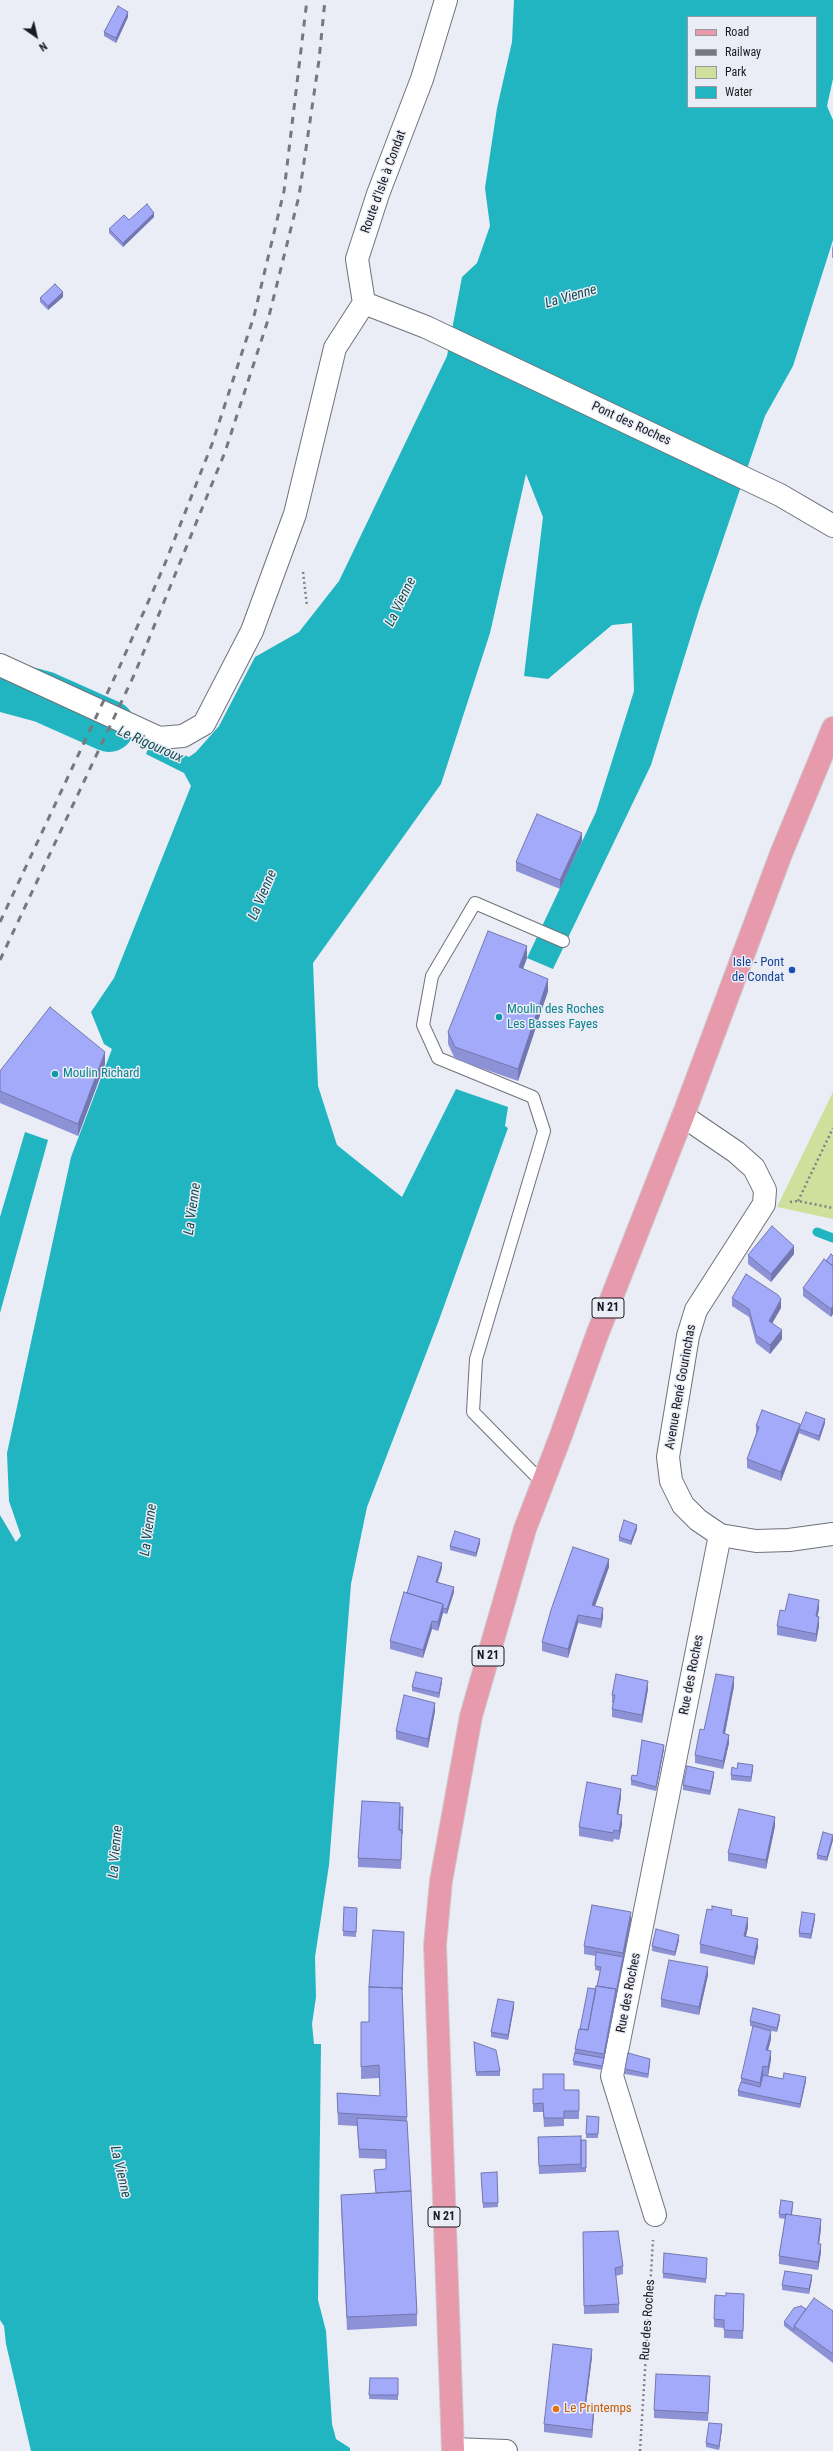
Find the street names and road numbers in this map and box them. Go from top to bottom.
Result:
street label: Route d'Isle à Condat [358,128,410,236]
street label: Pont des Roches [589,399,673,449]
road number: N 21 [592,1298,624,1318]
street label: Avenue René Gourinchas [662,1323,700,1451]
street label: Rue des Roches [677,1634,707,1716]
road number: N 21 [472,1646,504,1666]
street label: Rue des Roches [614,1952,644,2034]
road number: N 21 [428,2207,460,2227]
street label: Rue des Roches [637,2279,659,2361]

